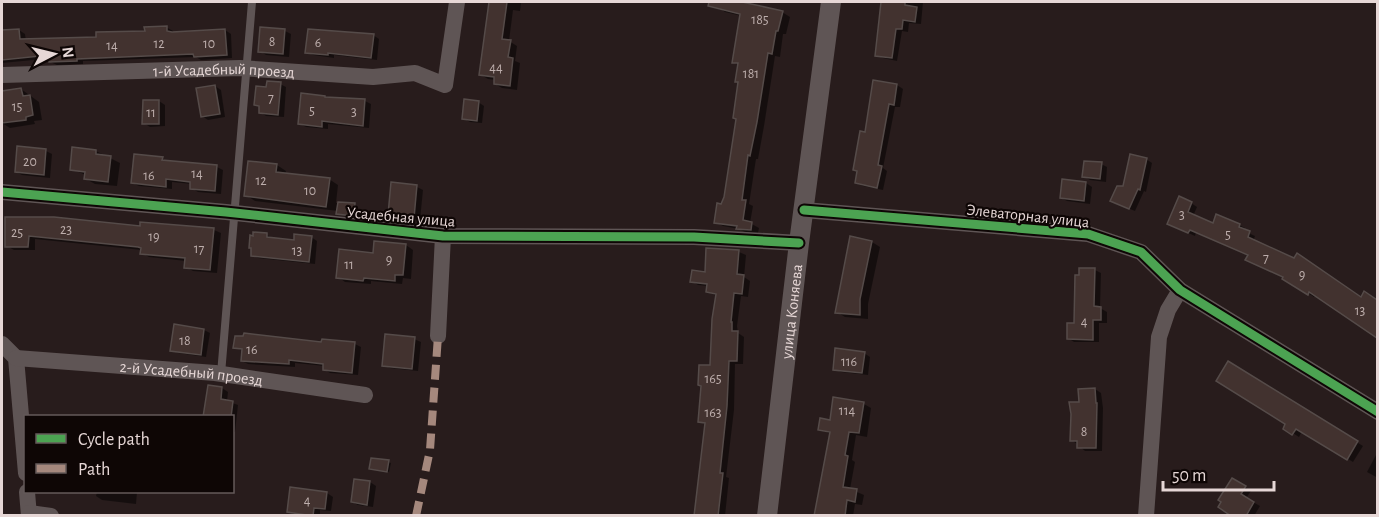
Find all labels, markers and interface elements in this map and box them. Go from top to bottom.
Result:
house number: 185 [751,13,769,27]
north arrow [24,24,84,84]
house number: 8 [269,35,275,49]
house number: 6 [315,36,321,50]
house number: 12 [153,37,165,51]
house number: 10 [203,37,215,51]
house number: 14 [106,39,118,53]
text: N [59,46,77,59]
street label: 1-й Усадебный проезд [153,61,295,81]
house number: 44 [489,61,503,75]
house number: 181 [743,67,759,81]
house number: 7 [268,91,274,105]
house number: 15 [12,100,22,114]
house number: 5 [309,104,315,118]
house number: 3 [351,105,357,119]
house number: 11 [146,106,156,120]
house number: 20 [23,155,37,169]
house number: 14 [191,167,203,181]
house number: 16 [143,169,155,183]
house number: 12 [255,174,267,188]
house number: 10 [304,184,316,198]
street label: Элеваторная улица [965,202,1090,231]
street label: Усадебная улица [346,204,456,231]
house number: 3 [1179,208,1185,222]
house number: 23 [60,223,72,237]
house number: 25 [11,226,23,240]
house number: 5 [1225,228,1231,242]
house number: 19 [148,230,160,244]
house number: 17 [194,242,204,256]
house number: 13 [292,244,303,258]
house number: 7 [1263,251,1269,265]
house number: 9 [386,253,392,267]
house number: 11 [344,258,354,272]
street label: улица Коняева [778,263,805,361]
house number: 9 [1299,268,1305,282]
house number: 13 [1355,304,1366,318]
house number: 4 [1081,315,1088,329]
house number: 18 [179,334,191,348]
house number: 16 [246,343,258,357]
house number: 116 [841,355,857,369]
street label: 2-й Усадебный проезд [119,359,264,389]
house number: 165 [704,372,722,386]
house number: 114 [839,404,855,418]
house number: 163 [704,406,722,420]
legend [24,415,234,493]
house number: 8 [1081,425,1087,439]
text: Cycle path [78,431,150,449]
scale bar [1163,454,1274,492]
text: Path [78,461,110,479]
text: 50 m [1172,467,1206,485]
house number: 4 [304,494,311,508]

